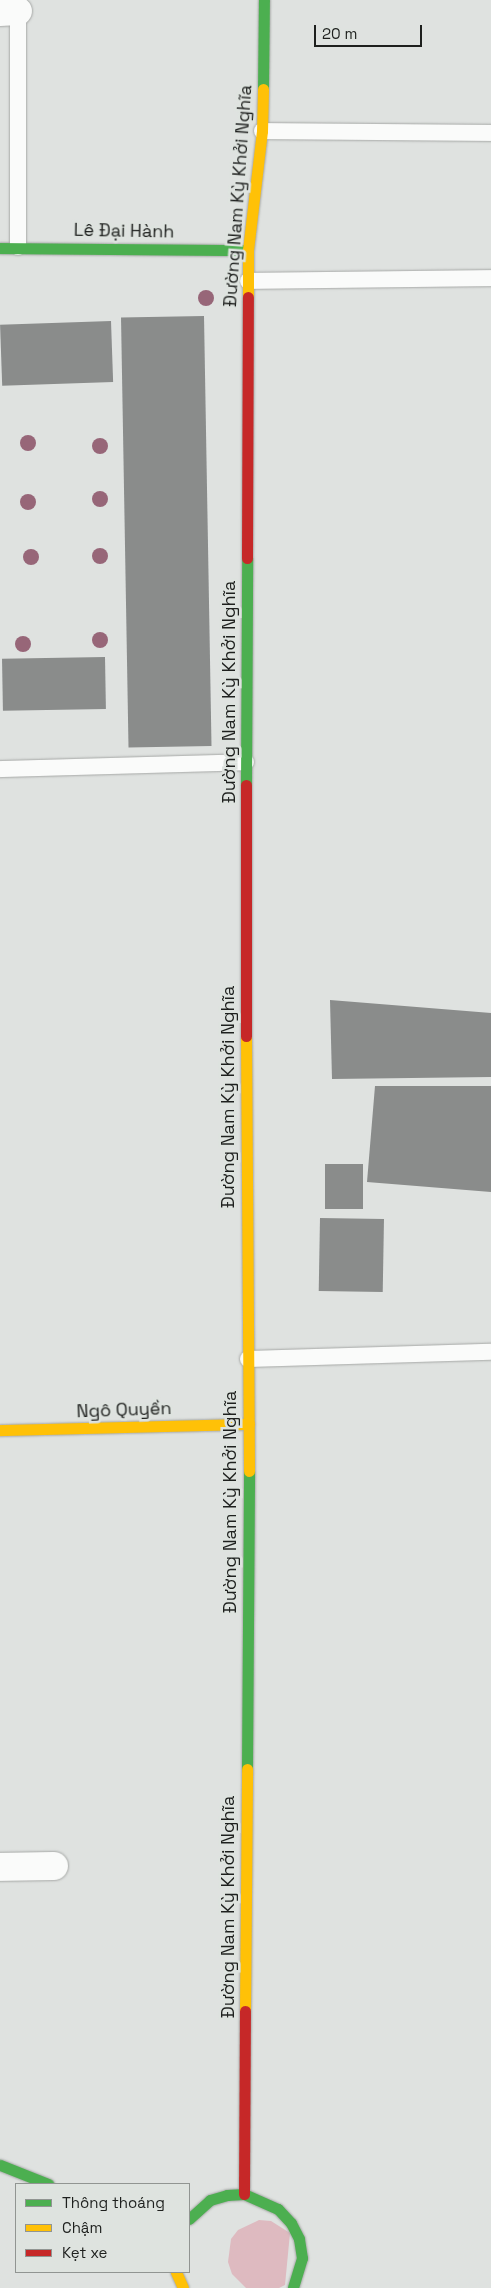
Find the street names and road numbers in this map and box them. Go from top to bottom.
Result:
street label: Đường Nam Kỳ Khởi Nghĩa [219,84,257,308]
street label: Lê Đại Hành [74,219,174,243]
street label: Đường Nam Kỳ Khởi Nghĩa [218,581,240,803]
street label: Đường Nam Kỳ Khởi Nghĩa [217,986,239,1208]
street label: Đường Nam Kỳ Khởi Nghĩa [219,1391,241,1613]
street label: Ngô Quyền [76,1398,172,1422]
street label: Đường Nam Kỳ Khởi Nghĩa [217,1796,239,2018]

